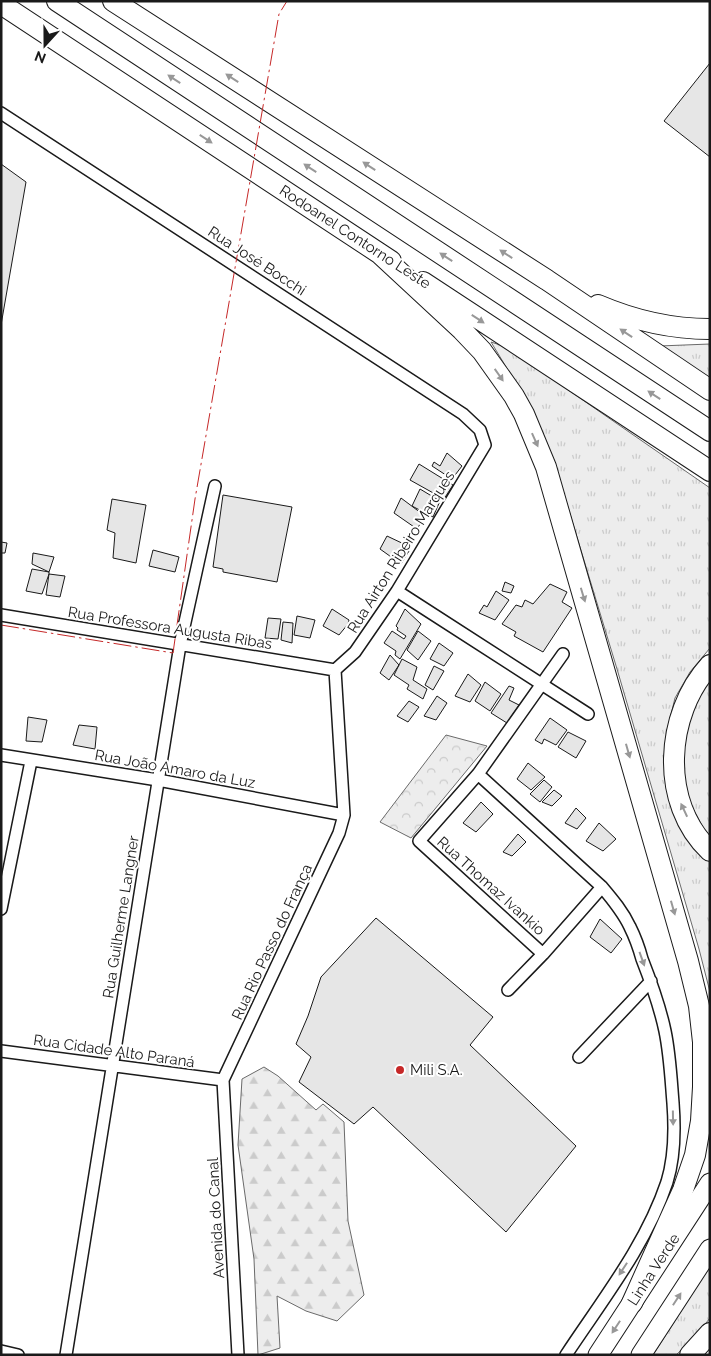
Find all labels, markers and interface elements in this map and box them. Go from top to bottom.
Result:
north arrow [20,20,70,70]
text: N [32,48,48,67]
one-way arrow [226,73,239,83]
one-way arrow [168,74,181,84]
one-way arrow [199,134,212,143]
one-way arrow [362,161,376,170]
one-way arrow [303,163,317,173]
street label: Rodoanel Contorno Leste [276,181,434,293]
street label: Rua José Bocchi [205,223,309,299]
one-way arrow [499,249,512,259]
one-way arrow [439,253,452,262]
one-way arrow [472,314,485,323]
one-way arrow [619,328,632,338]
one-way arrow [494,368,504,382]
one-way arrow [648,390,661,400]
one-way arrow [531,433,539,447]
street label: Rua Airton Ribeiro Marques [344,468,458,636]
one-way arrow [580,588,588,603]
street label: Rua Professora Augusta Ribas [67,603,273,653]
one-way arrow [624,744,632,759]
street label: Rua João Amaro da Luz [93,746,257,792]
one-way arrow [679,803,687,817]
street label: Rua Thomaz Ivankio [433,833,549,939]
street label: Rua Guilherme Langner [99,834,143,1000]
street label: Rua Rio Passo do França [228,861,316,1023]
one-way arrow [669,900,677,915]
one-way arrow [639,952,646,967]
street label: Rua Cidade Alto Paraná [32,1031,196,1071]
place label: Mili S.A. [410,1061,463,1079]
marker: Mili S.A. [394,1064,406,1076]
one-way arrow [669,1110,677,1126]
street label: Avenida do Canal [204,1156,228,1279]
street label: Linha Verde [624,1230,684,1309]
one-way arrow [618,1262,628,1276]
one-way arrow [672,1293,682,1306]
one-way arrow [611,1320,621,1333]

